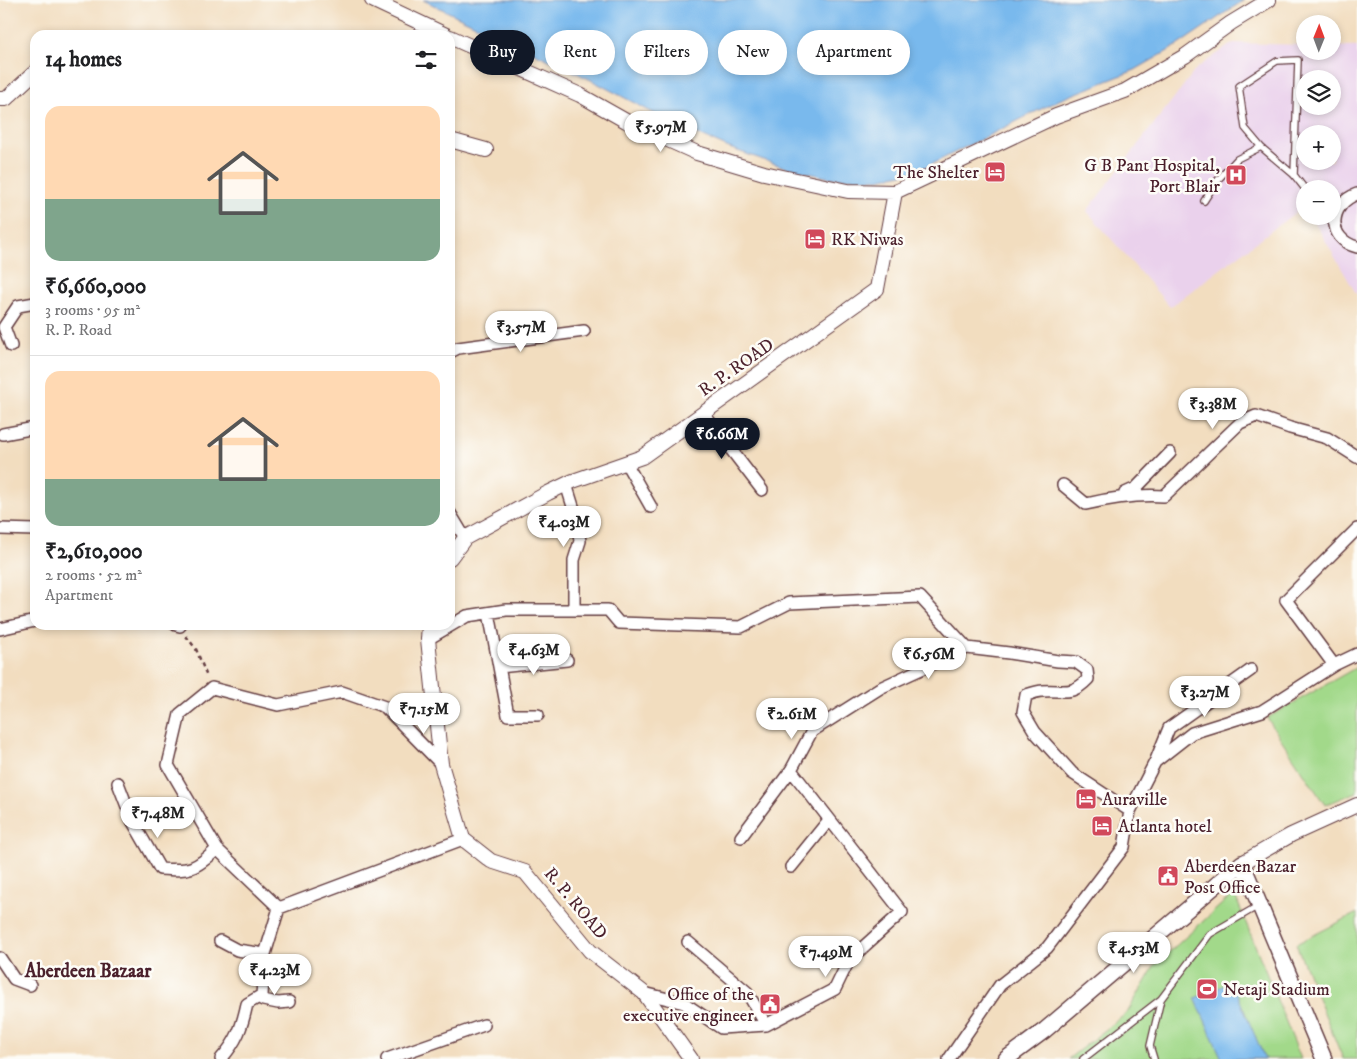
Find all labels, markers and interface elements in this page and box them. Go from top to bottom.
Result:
north arrow [1296,15,1341,60]
map controls [1296,15,1341,225]
chip: Buy [470,30,535,75]
chip: Rent [545,30,615,75]
chip: Filters [625,30,708,75]
chip: New [718,30,787,75]
chip: Apartment [797,30,910,75]
icon: filters [412,46,440,74]
text: 14 homes [45,47,122,73]
button: layers [1296,70,1341,115]
pin: ₹5.97M [620,110,702,153]
text: ₹5.97M [635,117,687,137]
button: + [1296,125,1341,170]
icon: home [198,138,288,228]
place label: G B Pant Hospital, Port Blair [1084,155,1220,198]
hotel icon: The Shelter [983,160,1007,184]
place label: The Shelter [893,162,979,184]
hospital icon: G B Pant Hospital, Port Blair [1224,163,1248,187]
button: − [1296,180,1341,225]
hotel icon: RK Niwas [803,227,827,251]
place label: RK Niwas [831,229,904,251]
text: ₹6,660,000 [45,274,146,300]
text: 3 rooms · 95 m² [45,300,140,320]
pin: ₹3.57M [480,310,562,353]
text: ₹3.57M [496,317,546,337]
text: R. P. Road [45,320,112,340]
street label: R. P. ROAD [695,334,779,402]
pin: ₹3.38M [1172,388,1254,430]
text: ₹3.38M [1189,394,1237,414]
icon: home [198,404,288,494]
pin: ₹6.66M [681,418,763,460]
text: ₹6.66M [696,424,748,444]
pin: ₹4.03M [523,506,605,548]
text: ₹4.03M [538,512,590,532]
text: ₹2,610,000 [45,539,143,565]
text: 2 rooms · 52 m² [45,565,142,585]
text: Apartment [45,585,113,605]
pin: ₹4.63M [493,634,575,676]
pin: ₹6.56M [888,638,970,680]
text: ₹4.63M [508,640,560,660]
text: ₹6.56M [903,644,955,664]
pin: ₹3.27M [1164,676,1246,718]
text: ₹3.27M [1180,682,1230,702]
pin: ₹7.15M [383,692,465,735]
pin: ₹2.61M [751,698,833,740]
text: ₹7.15M [399,699,449,719]
text: ₹2.61M [767,704,817,724]
hotel icon: Auraville [1074,787,1098,811]
place label: Auraville [1102,789,1167,811]
pin: ₹7.48M [117,796,199,839]
text: ₹7.48M [131,803,185,823]
hotel icon: Atlanta hotel [1090,814,1114,838]
place label: Atlanta hotel [1118,816,1212,838]
place label: Aberdeen Bazar Post Office [1184,856,1297,899]
street label: R. P. ROAD [539,863,612,944]
public building icon: Aberdeen Bazar Post Office [1156,864,1180,888]
pin: ₹4.53M [1093,932,1175,974]
pin: ₹7.49M [785,936,867,978]
text: ₹4.53M [1109,938,1159,958]
text: ₹7.49M [799,942,853,962]
pin: ₹4.23M [234,954,316,996]
district label: Aberdeen Bazaar [24,960,152,983]
text: ₹4.23M [250,960,301,980]
sports icon: Netaji Stadium [1195,977,1219,1001]
place label: Netaji Stadium [1223,979,1330,1001]
place label: Office of the executive engineer [623,984,754,1027]
public building icon: Office of the executive engineer [758,992,782,1016]

